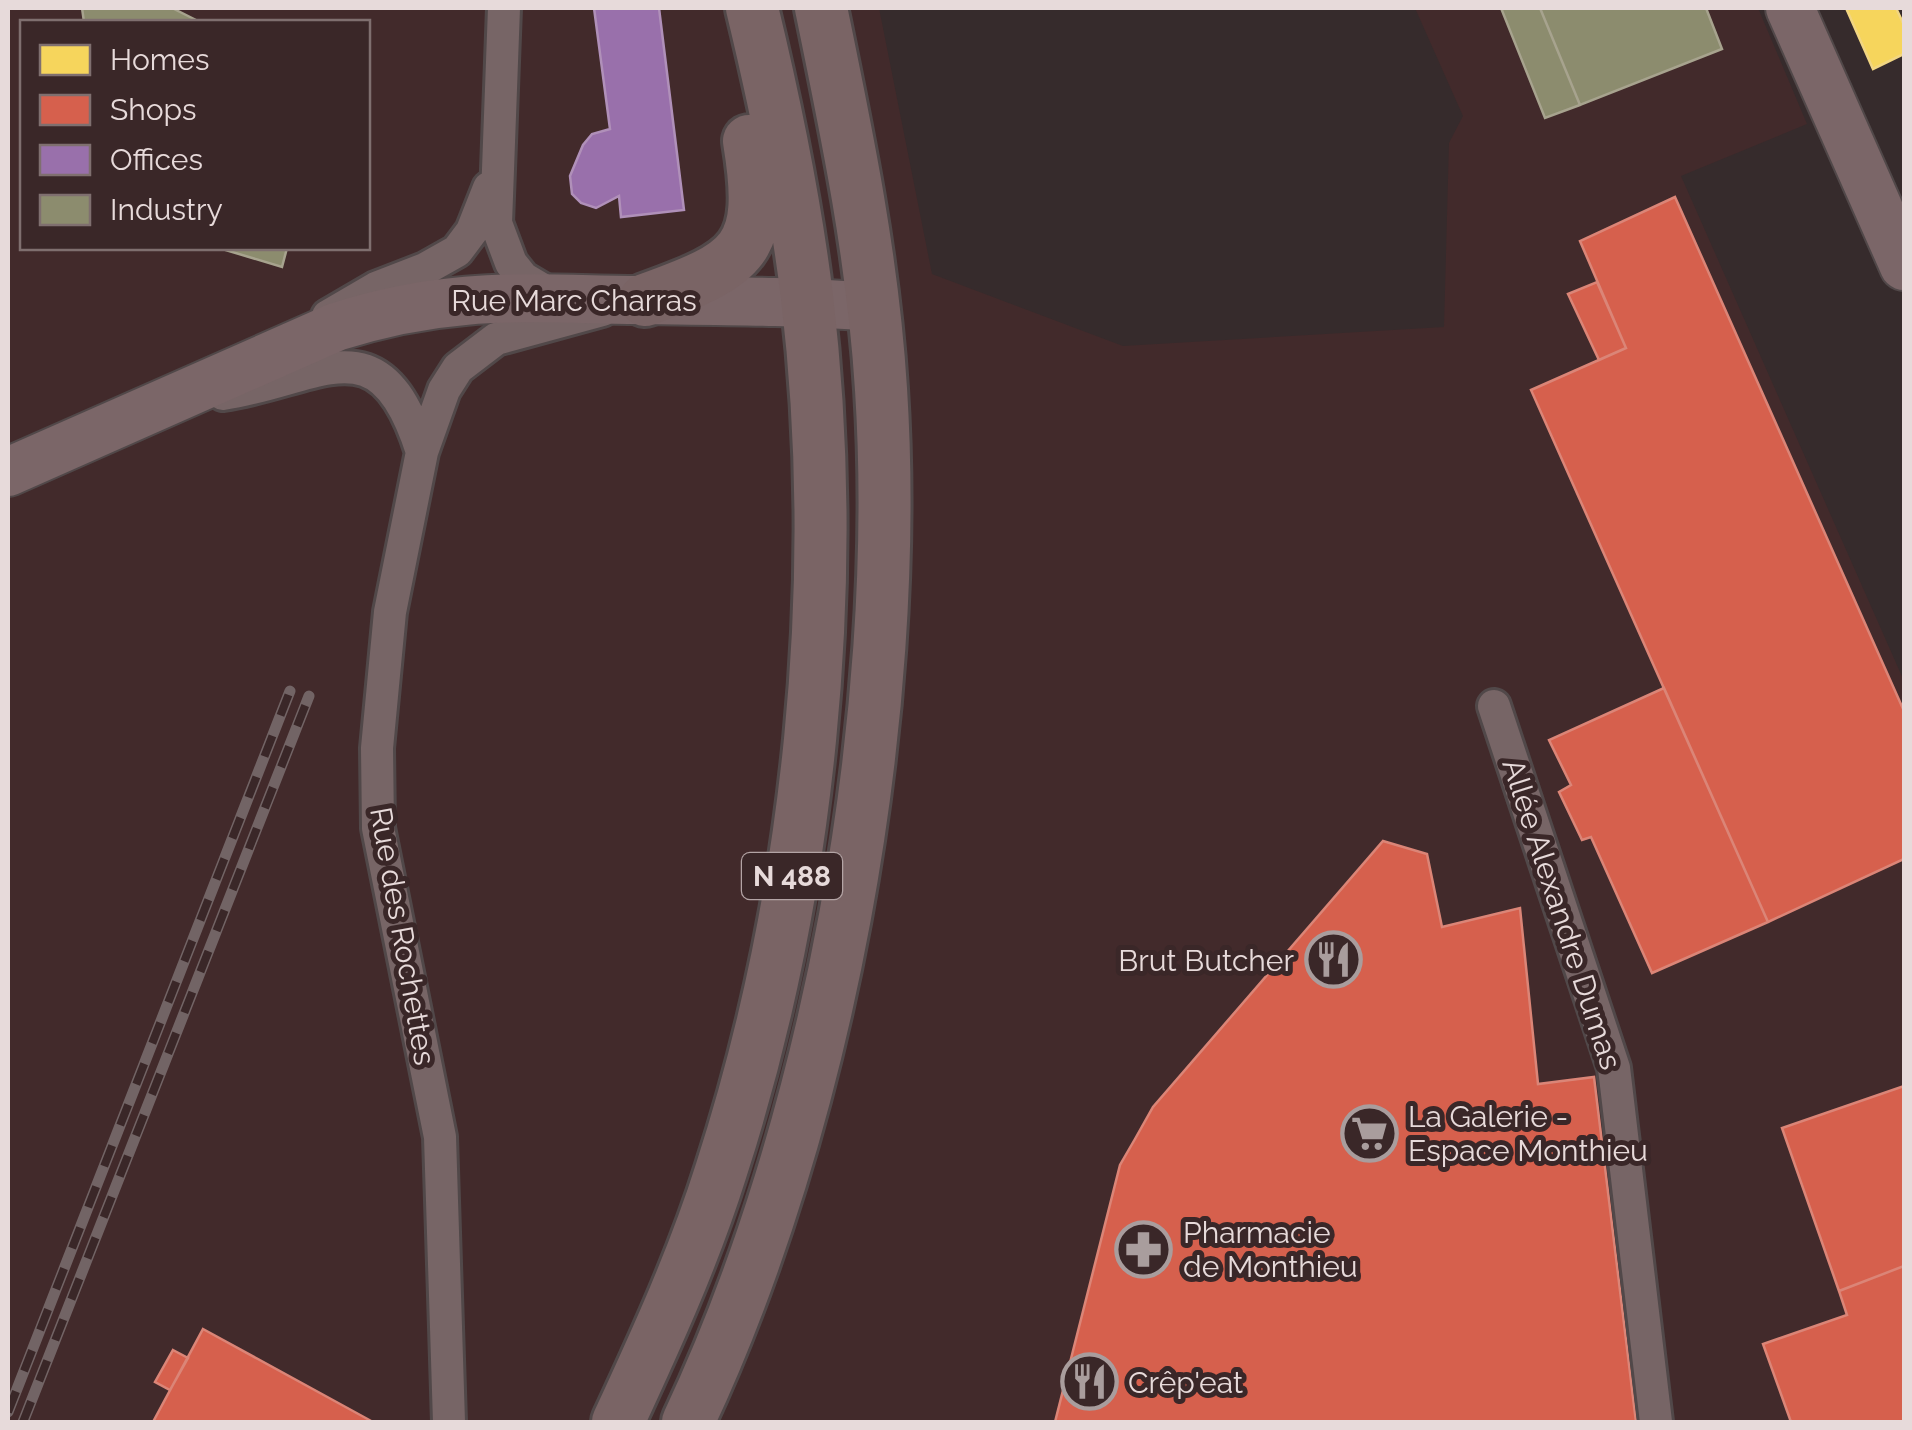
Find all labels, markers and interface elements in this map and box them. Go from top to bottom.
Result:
legend [20,20,370,250]
text: Homes [110,42,209,77]
text: Shops [110,92,197,127]
text: Offices [110,142,203,177]
text: Industry [110,192,223,227]
street label: Rue Marc Charras [451,283,697,318]
street label: Allée Alexandre Dumas [1495,754,1629,1074]
street label: Rue des Rochettes [363,804,443,1068]
road number: N 488 [742,853,842,899]
restaurant icon: Brut Butcher [1303,930,1363,990]
place label: Brut Butcher [1118,943,1294,978]
place label: La Galerie - Espace Monthieu [1408,1099,1648,1168]
supermarket icon: La Galerie - Espace Monthieu [1339,1103,1399,1163]
place label: Pharmacie de Monthieu [1183,1215,1358,1284]
pharmacy icon: Pharmacie de Monthieu [1114,1219,1174,1279]
restaurant icon: Crêp'eat [1059,1352,1119,1412]
place label: Crêp'eat [1128,1365,1243,1400]

